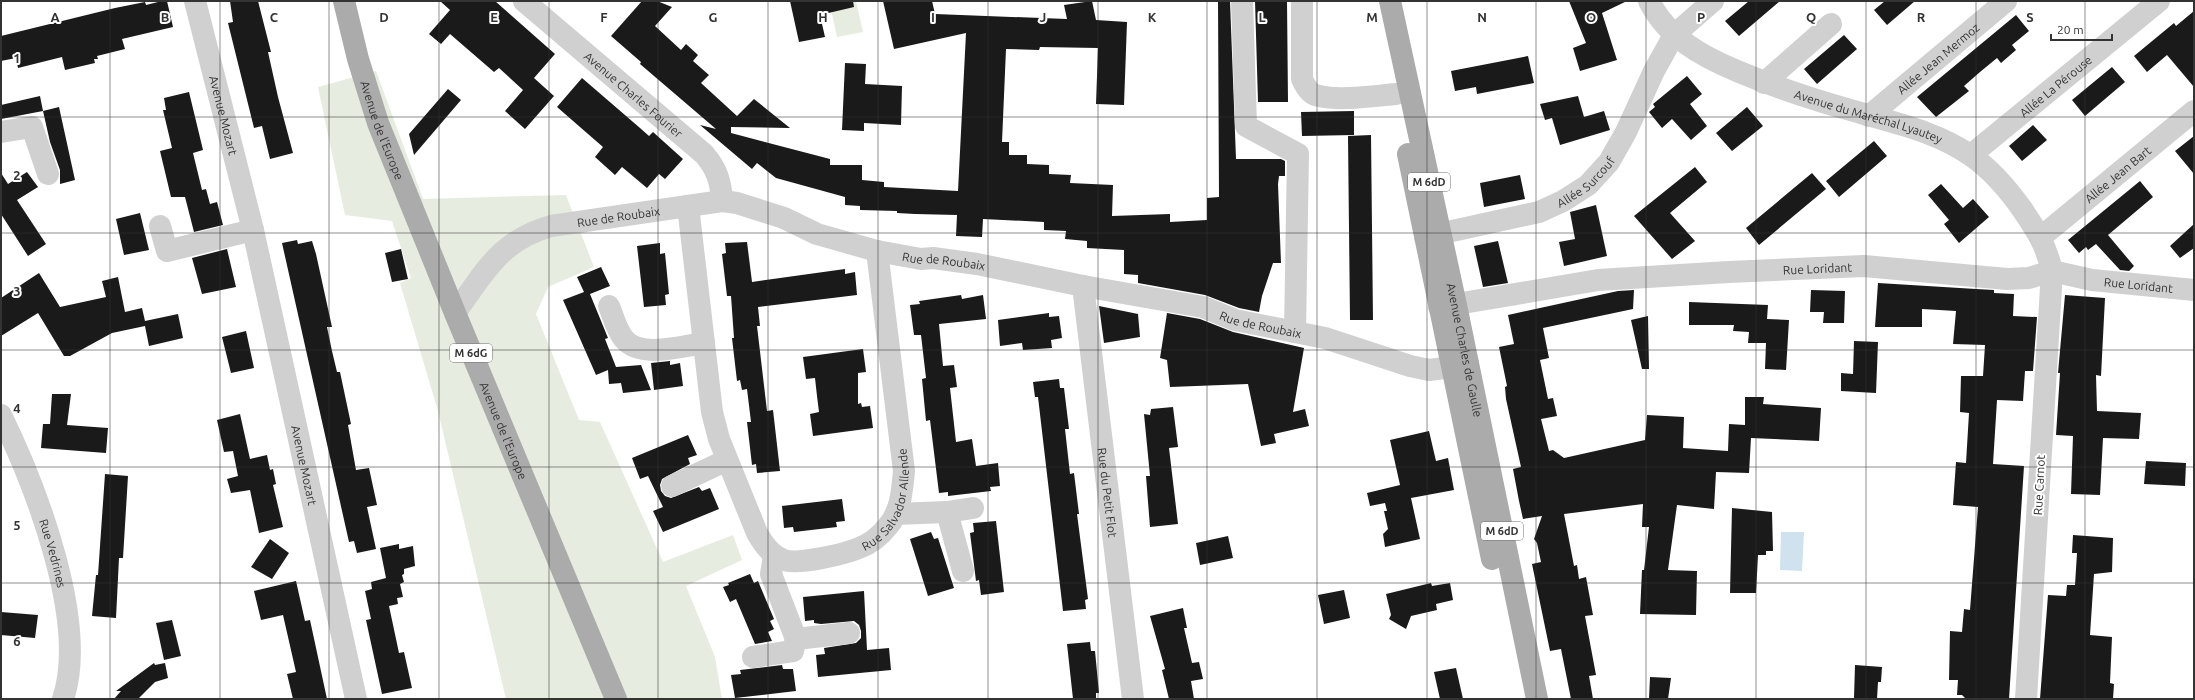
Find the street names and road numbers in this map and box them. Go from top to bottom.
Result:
street label: Allée Jean Mermoz [1894,20,1982,96]
street label: Avenue Charles Fourier [582,49,686,140]
street label: Allée La Pérouse [2017,53,2094,119]
street label: Avenue Mozart [208,74,240,157]
street label: Avenue de l'Europe [359,79,407,182]
street label: Avenue du Maréchal Lyautey [1793,87,1945,145]
street label: Allée Jean Bart [2082,143,2153,205]
street label: Allée Surcouf [1555,154,1617,209]
road number: M 6dD [1408,173,1450,191]
street label: Rue de Roubaix [576,204,661,229]
street label: Rue de Roubaix [901,249,987,272]
street label: Rue Loridant [1783,260,1852,276]
street label: Rue Loridant [2103,275,2174,294]
street label: Avenue Charles de Gaulle [1445,282,1485,418]
street label: Rue de Roubaix [1218,308,1303,340]
road number: M 6dG [450,344,492,362]
street label: Avenue de l'Europe [478,380,530,481]
street label: Avenue Mozart [290,424,320,507]
street label: Rue du Petit Flot [1096,447,1120,538]
street label: Rue Salvador Allende [859,448,911,552]
street label: Rue Carnot [2031,454,2047,515]
street label: Rue Vedrines [38,517,69,589]
road number: M 6dD [1481,522,1523,540]

